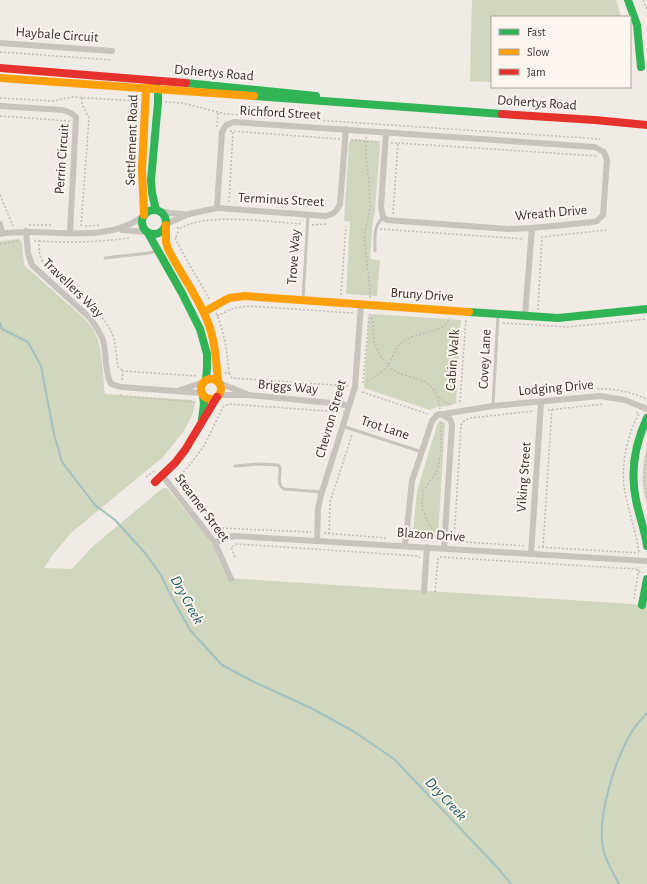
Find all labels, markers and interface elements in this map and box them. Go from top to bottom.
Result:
legend [491,16,631,88]
street label: Haybale Circuit [15,25,99,45]
text: Fast [527,26,546,38]
text: Slow [527,46,549,58]
street label: Dohertys Road [174,63,254,83]
text: Jam [527,66,546,78]
street label: Dohertys Road [497,93,577,113]
street label: Settlement Road [123,94,141,186]
street label: Richford Street [239,104,322,122]
street label: Perrin Circuit [53,123,71,195]
street label: Terminus Street [238,191,325,209]
street label: Wreath Drive [514,203,588,223]
street label: Trove Way [285,229,303,285]
street label: Travellers Way [40,256,106,320]
street label: Bruny Drive [390,286,454,304]
street label: Cabin Walk [444,328,462,391]
street label: Covey Lane [476,329,494,389]
street label: Briggs Way [257,377,319,397]
street label: Chevron Street [313,378,349,460]
street label: Lodging Drive [518,378,594,398]
street label: Trot Lane [359,414,411,442]
street label: Viking Street [515,441,533,513]
street label: Steamer Street [172,471,232,545]
street label: Blazon Drive [396,526,466,544]
water label: Dry Creek [168,573,206,627]
water label: Dry Creek [422,774,470,824]

